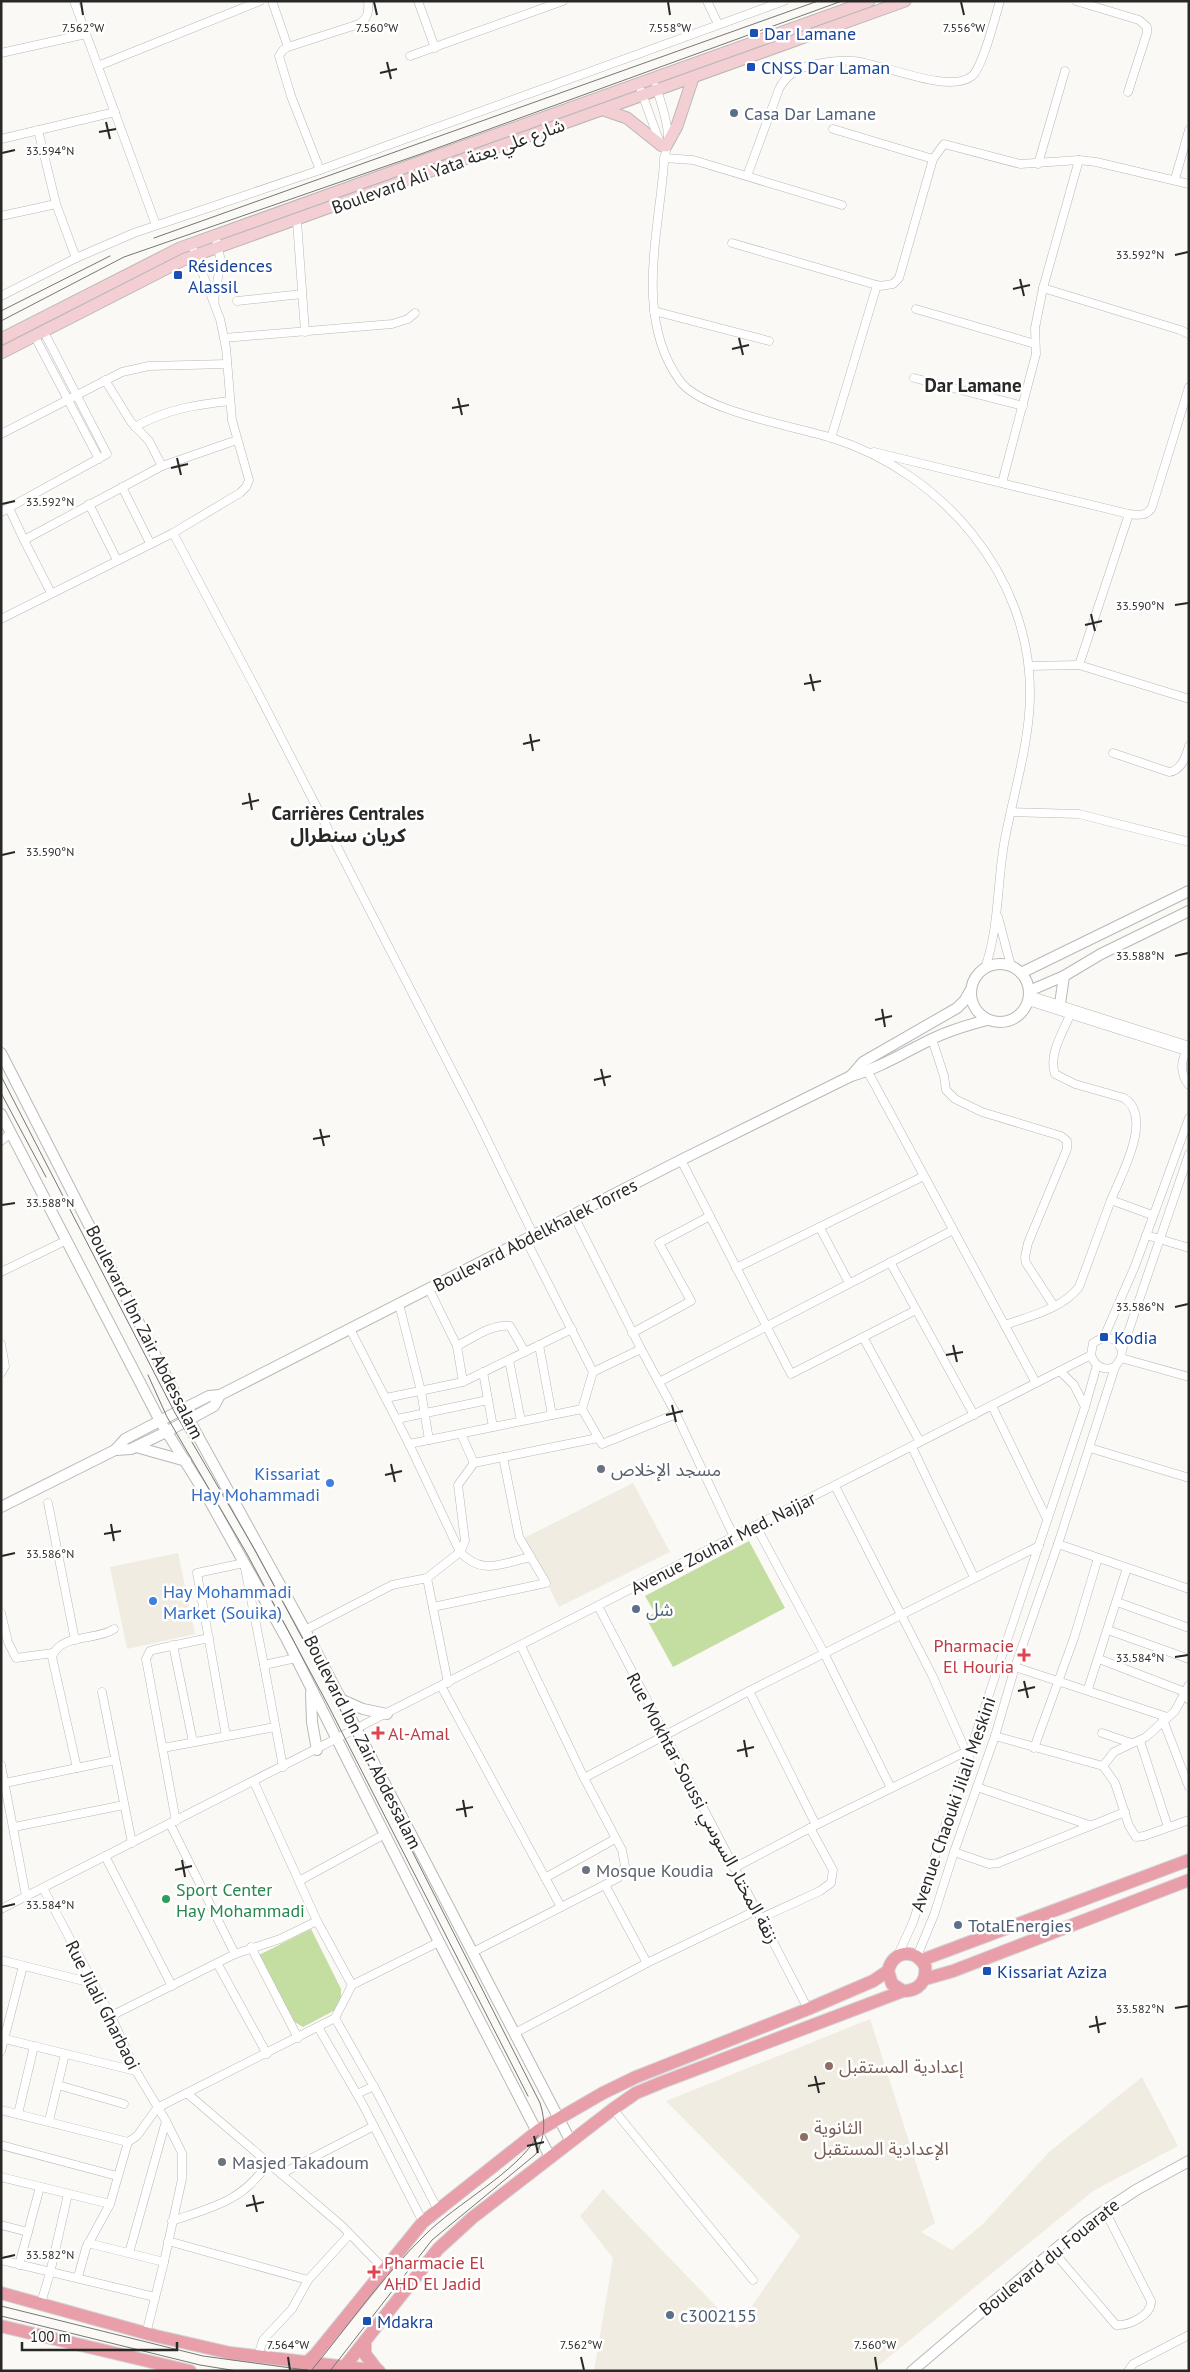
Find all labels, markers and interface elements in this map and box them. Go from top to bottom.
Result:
text: 7.562°W [62,20,104,35]
text: 7.560°W [356,20,398,35]
text: 7.558°W [649,20,691,35]
text: 7.556°W [943,20,985,35]
place label: Dar Lamane [764,22,856,45]
marker: Dar Lamane [748,27,760,39]
place label: CNSS Dar Laman [761,56,890,79]
marker: CNSS Dar Laman [745,61,757,73]
place label: Casa Dar Lamane [744,102,876,125]
marker: Casa Dar Lamane [728,107,740,119]
street label: Boulevard Ali Yata شارع علي يعتة [328,113,569,222]
text: 33.594°N [26,143,74,158]
text: 33.592°N [1116,247,1164,262]
place label: Résidences Alassil [188,254,273,298]
marker: Résidences Alassil [172,269,184,281]
district label: Dar Lamane [924,373,1022,397]
text: 33.592°N [26,494,74,509]
text: 33.590°N [1116,598,1164,613]
district label: Carrières Centrales كريان سنطرال [272,801,424,847]
text: 33.590°N [26,844,74,859]
text: 33.588°N [1116,948,1164,963]
street label: Boulevard Abdelkhalek Torres [429,1173,641,1297]
text: 33.588°N [26,1195,74,1210]
street label: Boulevard Ibn Zair Abdessalam [81,1221,209,1443]
text: 33.586°N [1116,1299,1164,1314]
place label: Kodia [1114,1326,1157,1349]
marker: Kodia [1098,1331,1110,1343]
place label: مسجد الإخلاص [611,1458,721,1482]
place label: Kissariat Hay Mohammadi [191,1462,320,1506]
marker: مسجد الإخلاص [595,1463,607,1475]
marker: Kissariat Hay Mohammadi [324,1477,336,1489]
street label: Avenue Zouhar Med. Najjar [627,1486,819,1600]
text: 33.586°N [26,1546,74,1561]
place label: Hay Mohammadi Market (Souika) [163,1580,292,1624]
marker: Hay Mohammadi Market (Souika) [147,1595,159,1607]
place label: شل [646,1598,673,1621]
marker: شل [630,1603,642,1615]
street label: Boulevard Ibn Zair Abdessalam [299,1631,427,1853]
place label: Pharmacie El Houria [933,1634,1014,1678]
marker: Pharmacie El Houria [1018,1649,1030,1661]
text: 33.584°N [1116,1650,1164,1665]
street label: Rue Mokhtar Soussi زنقة المختار السوسي [620,1668,784,1949]
street label: Avenue Chaouki Jilali Meskini [905,1693,1001,1915]
place label: Al-Amal [388,1722,450,1745]
marker: Al-Amal [372,1727,384,1739]
place label: Mosque Koudia [596,1859,714,1882]
marker: Mosque Koudia [580,1864,592,1876]
place label: Sport Center Hay Mohammadi [176,1878,305,1922]
marker: Sport Center Hay Mohammadi [160,1893,172,1905]
text: 33.584°N [26,1897,74,1912]
place label: TotalEnergies [968,1914,1072,1937]
marker: TotalEnergies [952,1919,964,1931]
street label: Rue Jilali Gharbaoi [60,1936,146,2074]
place label: Kissariat Aziza [997,1960,1107,1983]
marker: Kissariat Aziza [981,1965,993,1977]
text: 33.582°N [1116,2001,1164,2016]
place label: إعدادية المستقبل [839,2055,963,2079]
marker: إعدادية المستقبل [823,2060,835,2072]
place label: الثانوية الإعدادية المستقبل [814,2116,949,2161]
marker: الثانوية الإعدادية المستقبل [798,2131,810,2143]
place label: Masjed Takadoum [232,2151,369,2174]
marker: Masjed Takadoum [216,2156,228,2168]
street label: Boulevard du Fouarate [974,2193,1124,2321]
text: 33.582°N [26,2247,74,2262]
place label: Pharmacie El AHD El Jadid [384,2251,485,2295]
marker: Pharmacie El AHD El Jadid [368,2266,380,2278]
place label: c3002155 [680,2304,757,2327]
marker: c3002155 [664,2309,676,2321]
place label: Mdakra [377,2310,434,2333]
marker: Mdakra [361,2315,373,2327]
scale bar [22,2320,178,2352]
text: 100 m [30,2327,71,2346]
text: 7.564°W [267,2337,309,2352]
text: 7.562°W [560,2337,602,2352]
text: 7.560°W [854,2337,896,2352]

